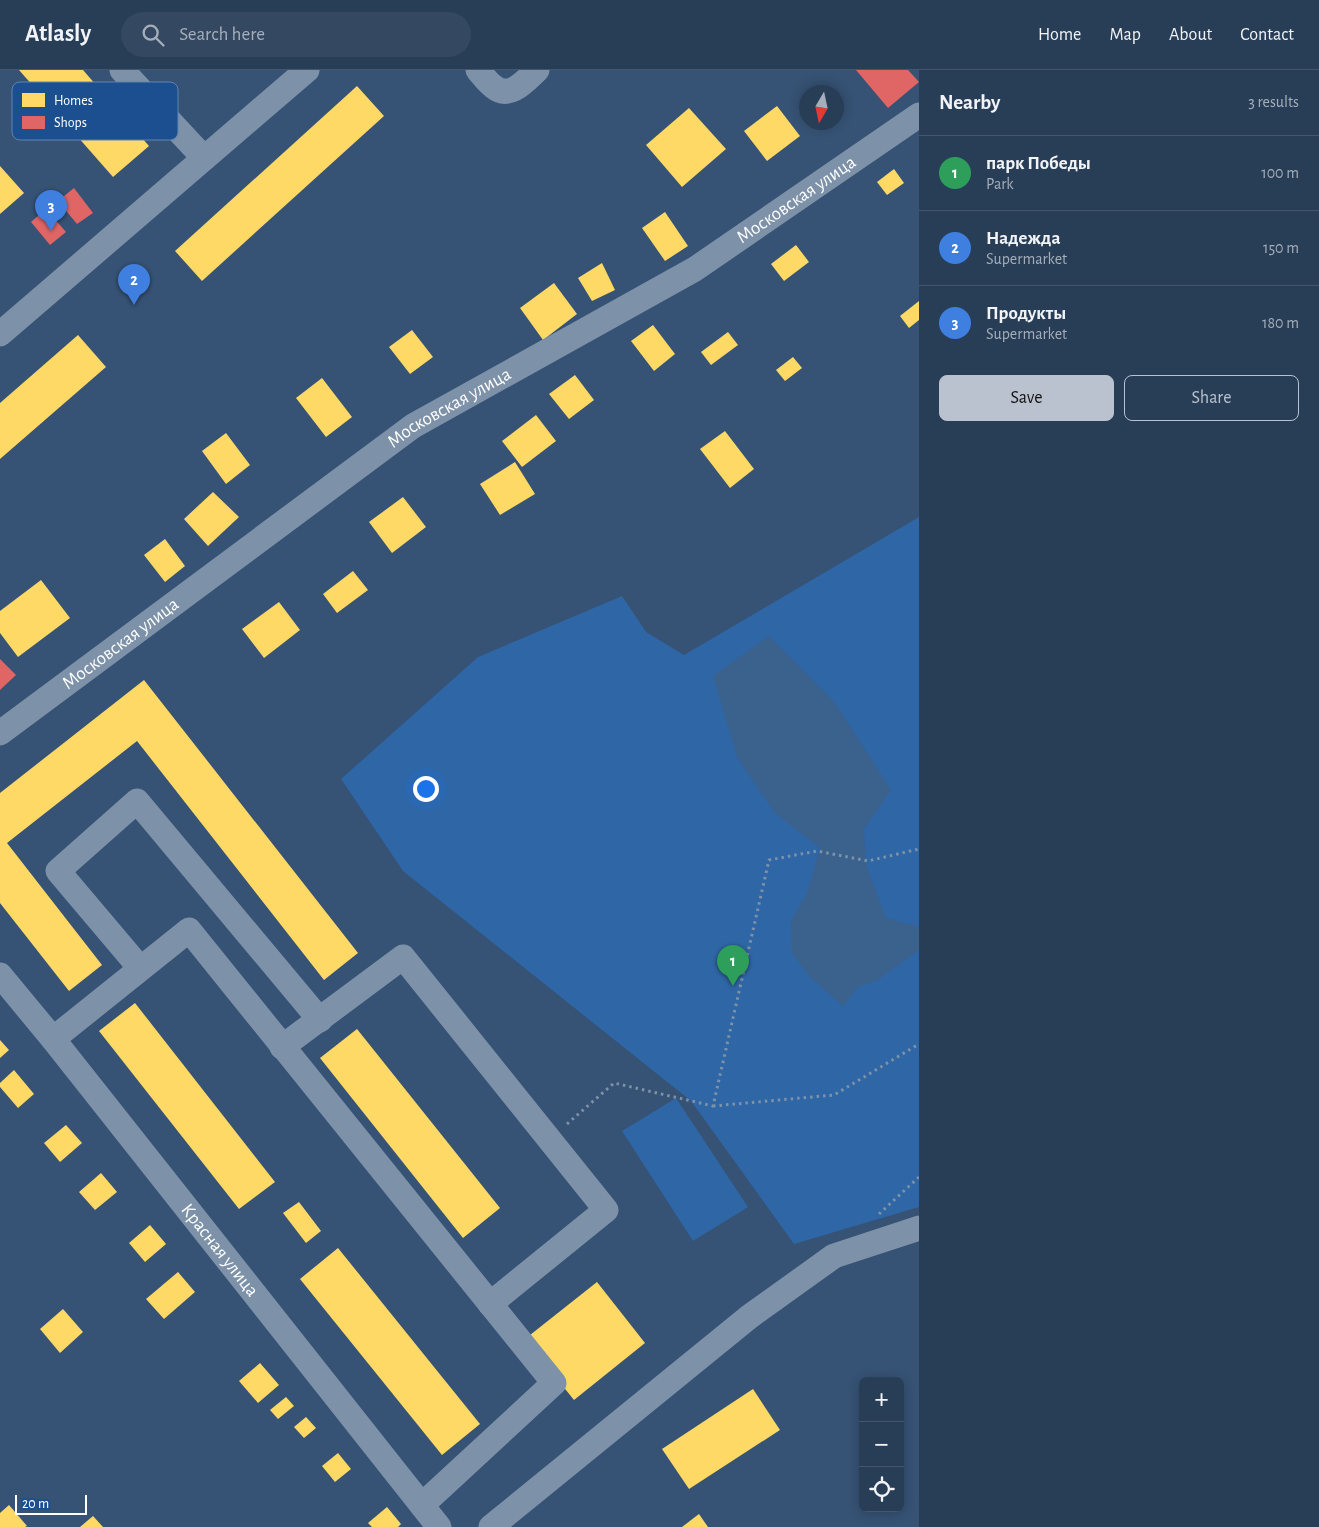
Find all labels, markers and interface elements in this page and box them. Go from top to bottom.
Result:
search box [121,12,471,57]
icon: search [139,21,167,49]
text: Atlasly [25,22,91,46]
text: Search here [179,25,265,44]
text: Home [1038,26,1081,44]
text: Map [1109,26,1141,44]
text: About [1169,26,1212,44]
text: Contact [1240,26,1294,44]
legend [12,82,178,140]
north arrow [799,85,844,130]
text: Nearby [939,92,1000,113]
text: Homes [54,94,93,108]
text: 3 results [1248,94,1299,110]
text: Shops [54,116,87,130]
street label: Московская улица [733,152,859,247]
text: парк Победы [986,154,1091,173]
text: 1 [952,165,958,181]
text: 100 m [1261,165,1299,181]
text: Park [986,176,1014,192]
pin: 3 [35,190,67,231]
text: Надежда [986,229,1060,248]
text: 2 [951,240,959,256]
text: 150 m [1263,240,1299,256]
text: Supermarket [986,251,1067,267]
pin: 2 [118,264,150,305]
text: Продукты [986,304,1066,323]
text: 3 [952,315,958,331]
text: 180 m [1262,315,1299,331]
text: Supermarket [986,326,1067,342]
street label: Московская улица [384,364,514,451]
button: Save [939,375,1114,421]
button: Share [1124,375,1299,421]
street label: Московская улица [59,594,182,693]
your location [413,776,439,802]
pin: 1 [717,945,749,986]
street label: Красная улица [177,1200,262,1300]
map controls [859,1377,904,1512]
button: + [859,1377,904,1422]
button: − [859,1422,904,1467]
button: locate [859,1467,904,1512]
scale bar [15,1492,88,1515]
text: 20 m [22,1497,49,1511]

